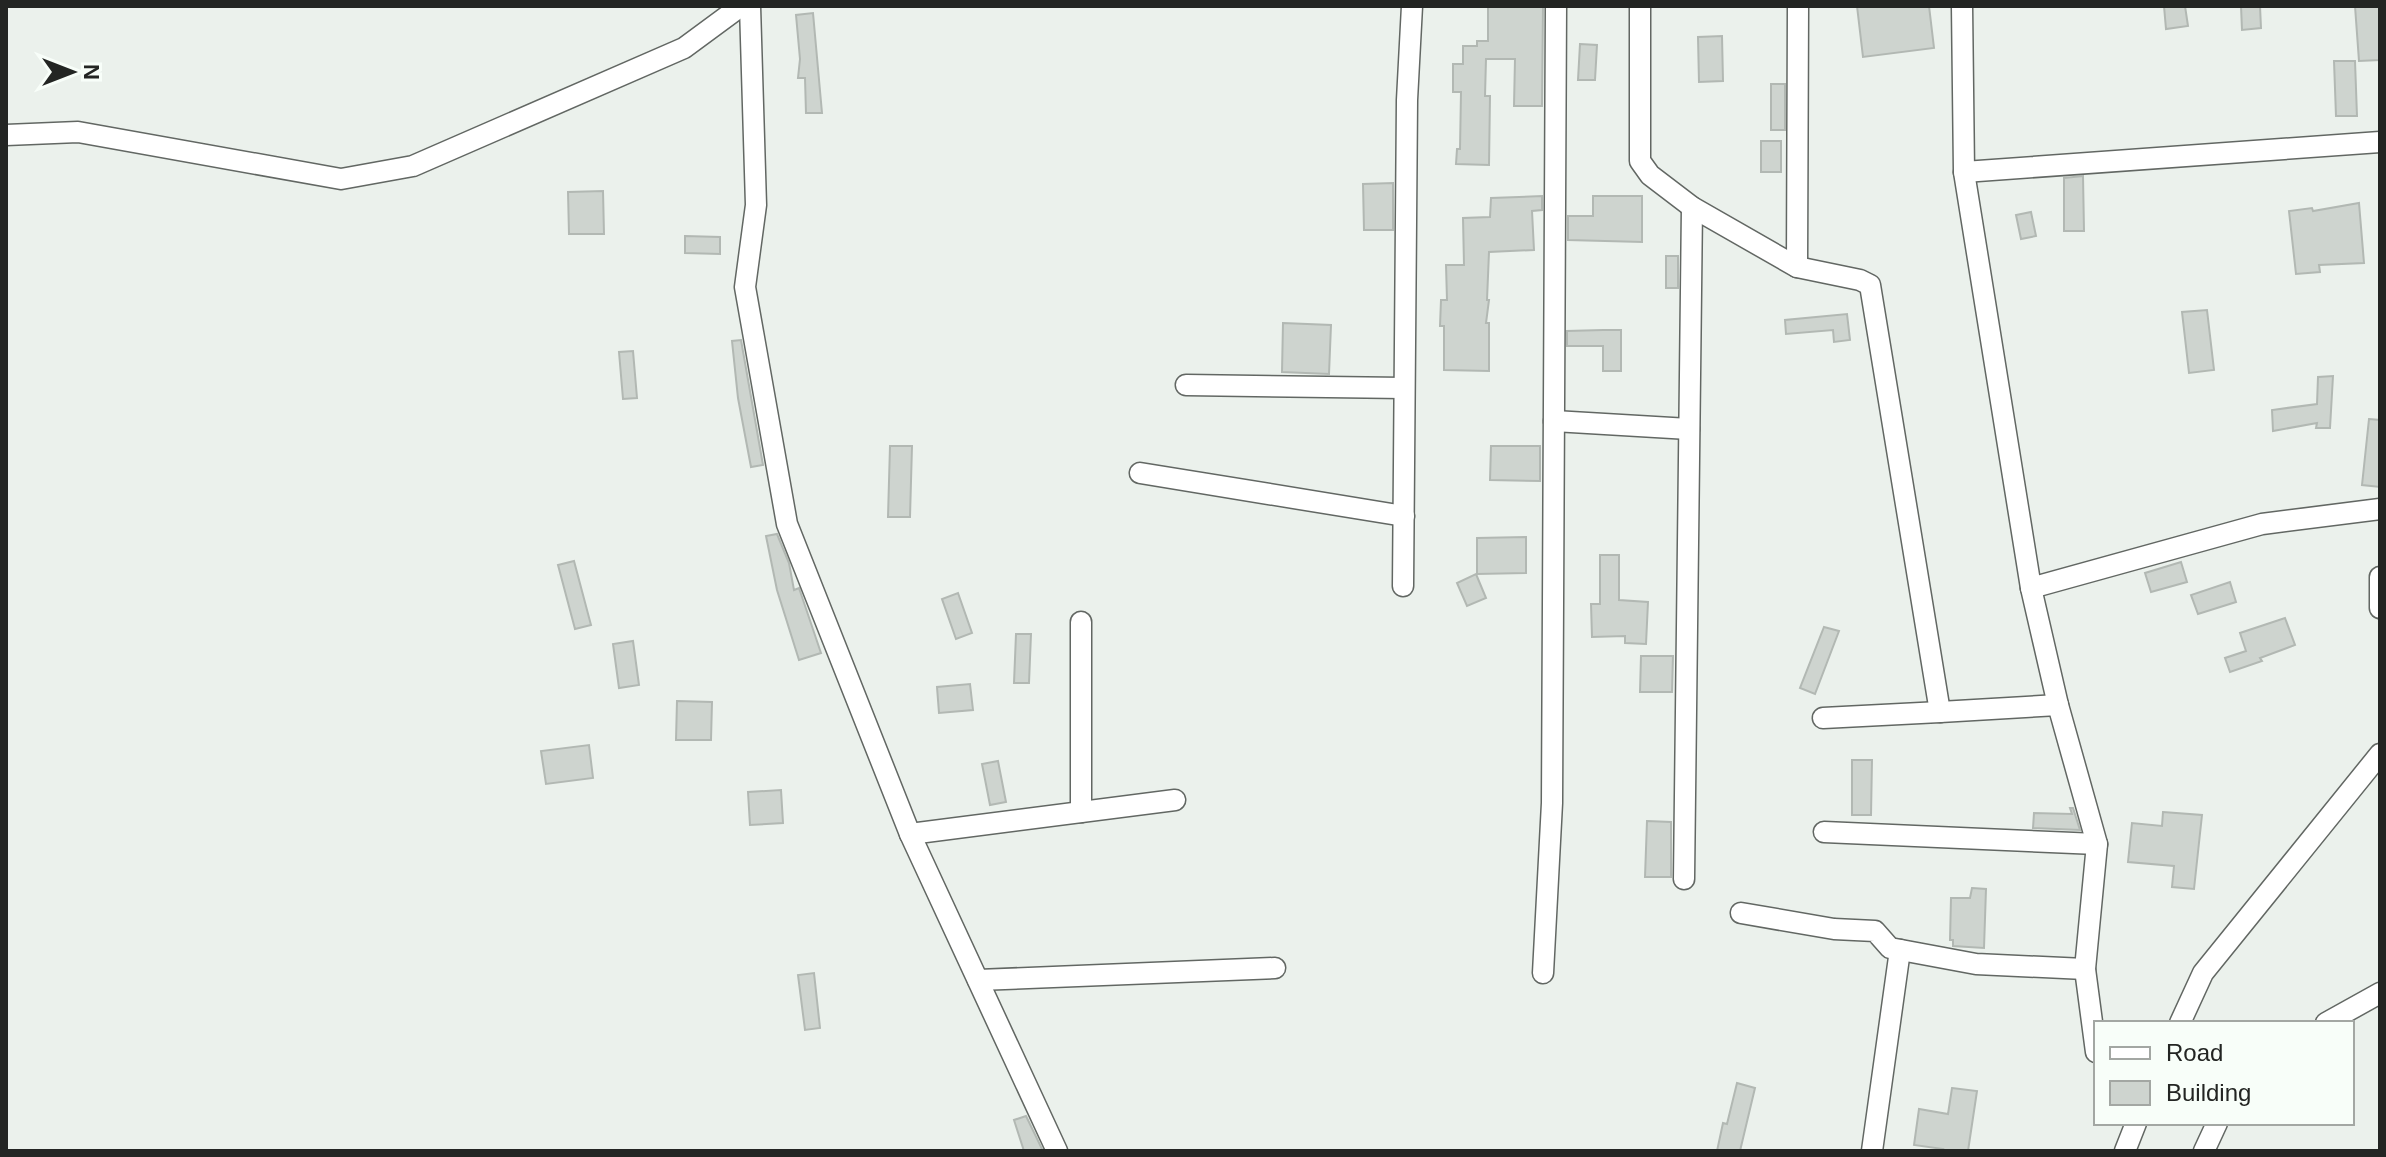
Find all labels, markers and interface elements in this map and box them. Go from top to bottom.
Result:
north arrow [32,32,112,112]
text: N [79,64,104,80]
legend [2094,1021,2354,1125]
text: Road [2166,1039,2223,1066]
text: Building [2166,1079,2251,1106]

